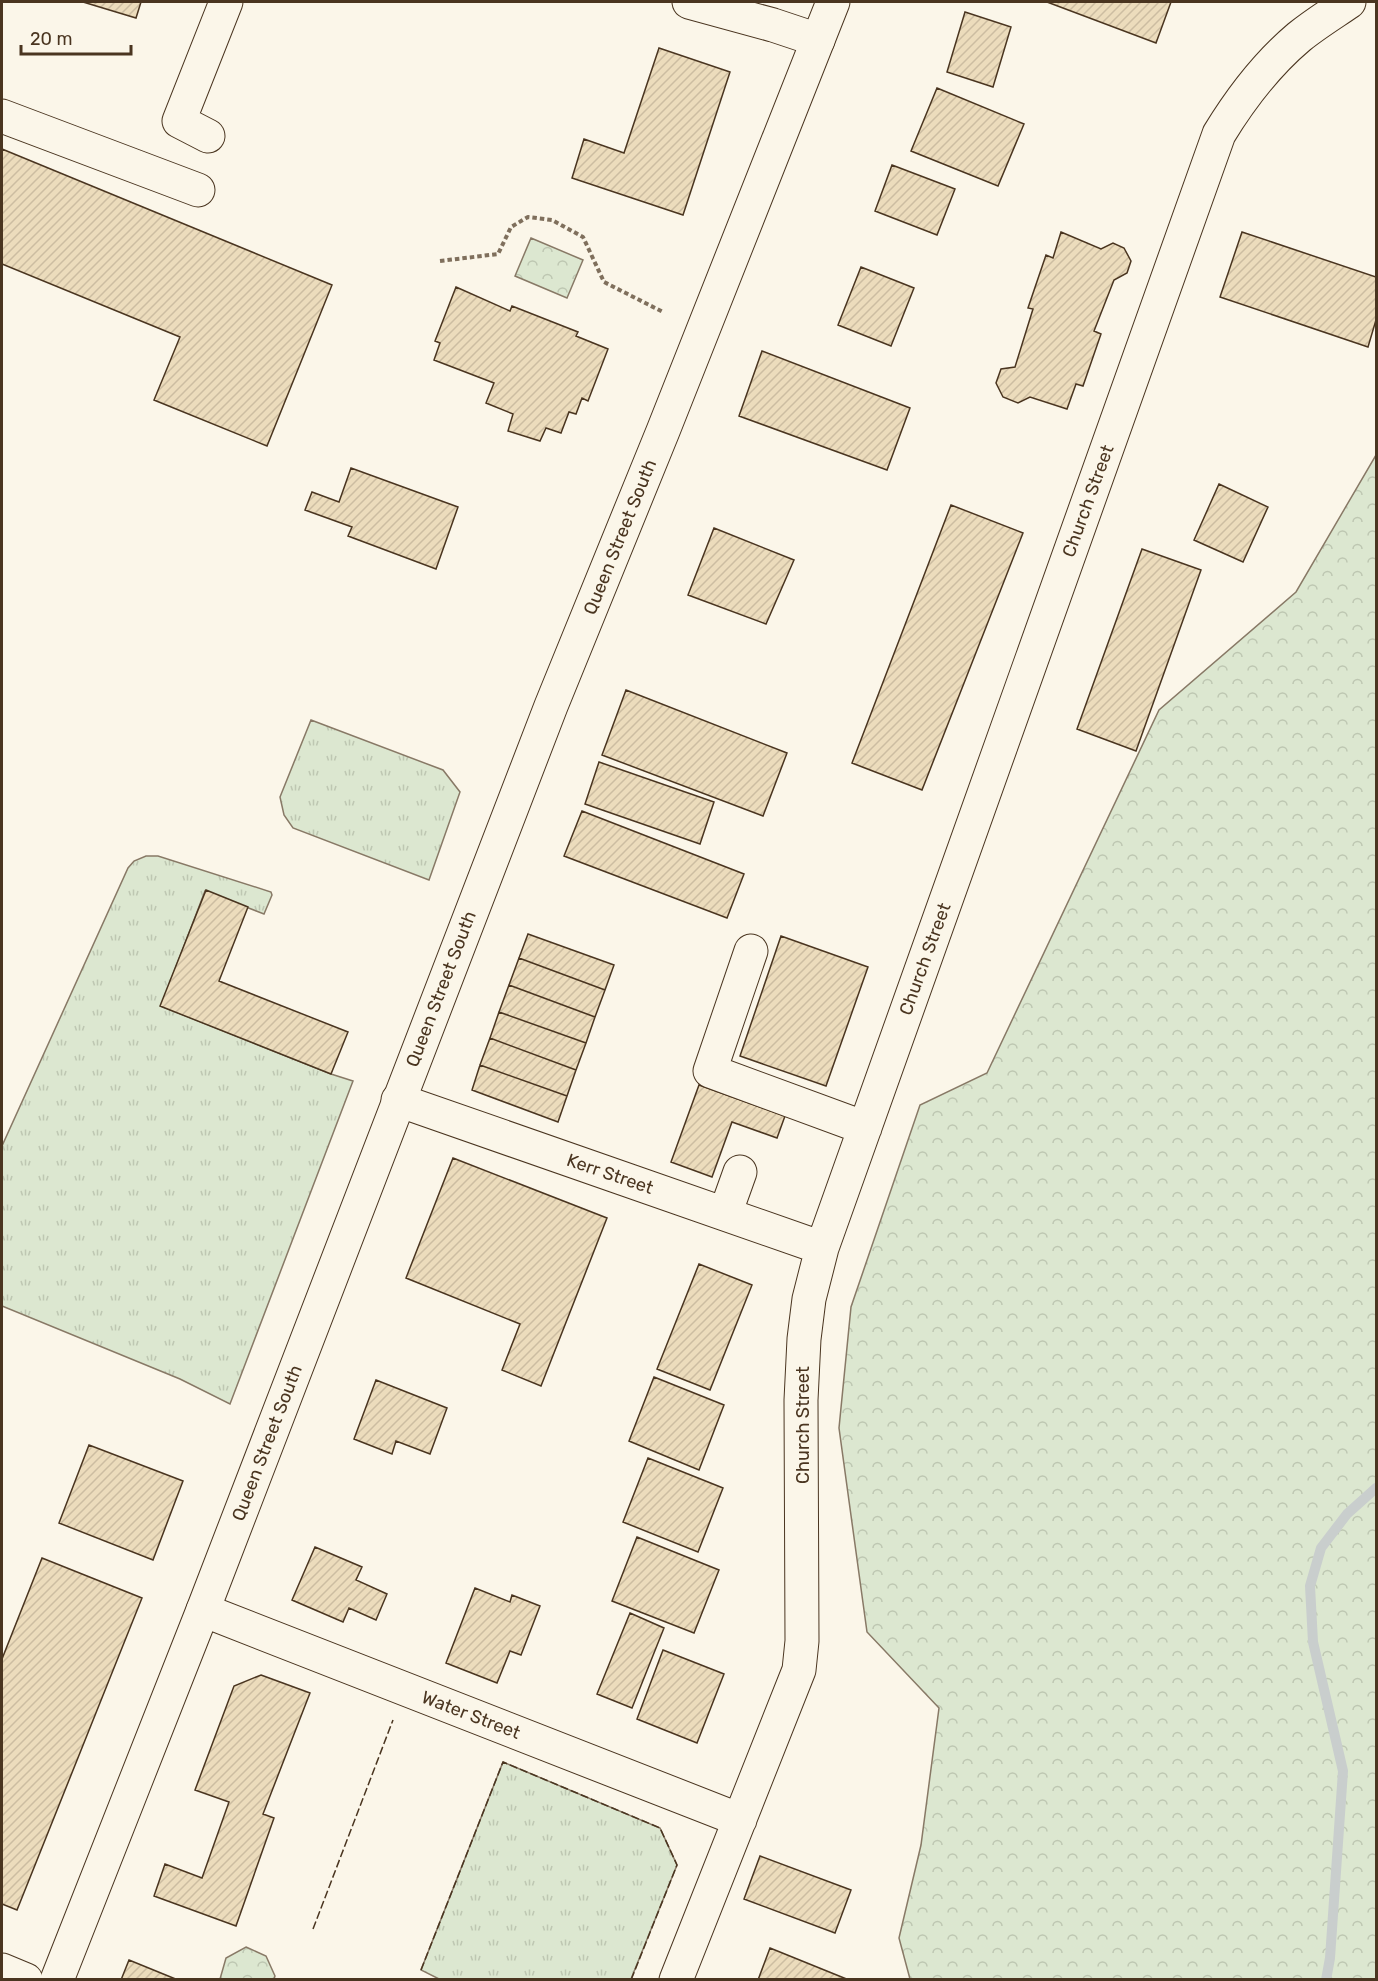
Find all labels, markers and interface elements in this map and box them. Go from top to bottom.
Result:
scale bar [21,18,130,56]
text: 20 m [30,28,72,50]
street label: Church Street [1058,442,1118,560]
street label: Queen Street South [579,456,661,618]
street label: Church Street [895,900,955,1018]
street label: Queen Street South [401,908,481,1070]
street label: Kerr Street [564,1149,656,1199]
street label: Queen Street South [227,1362,307,1524]
street label: Church Street [792,1366,814,1484]
street label: Water Street [419,1686,523,1744]

